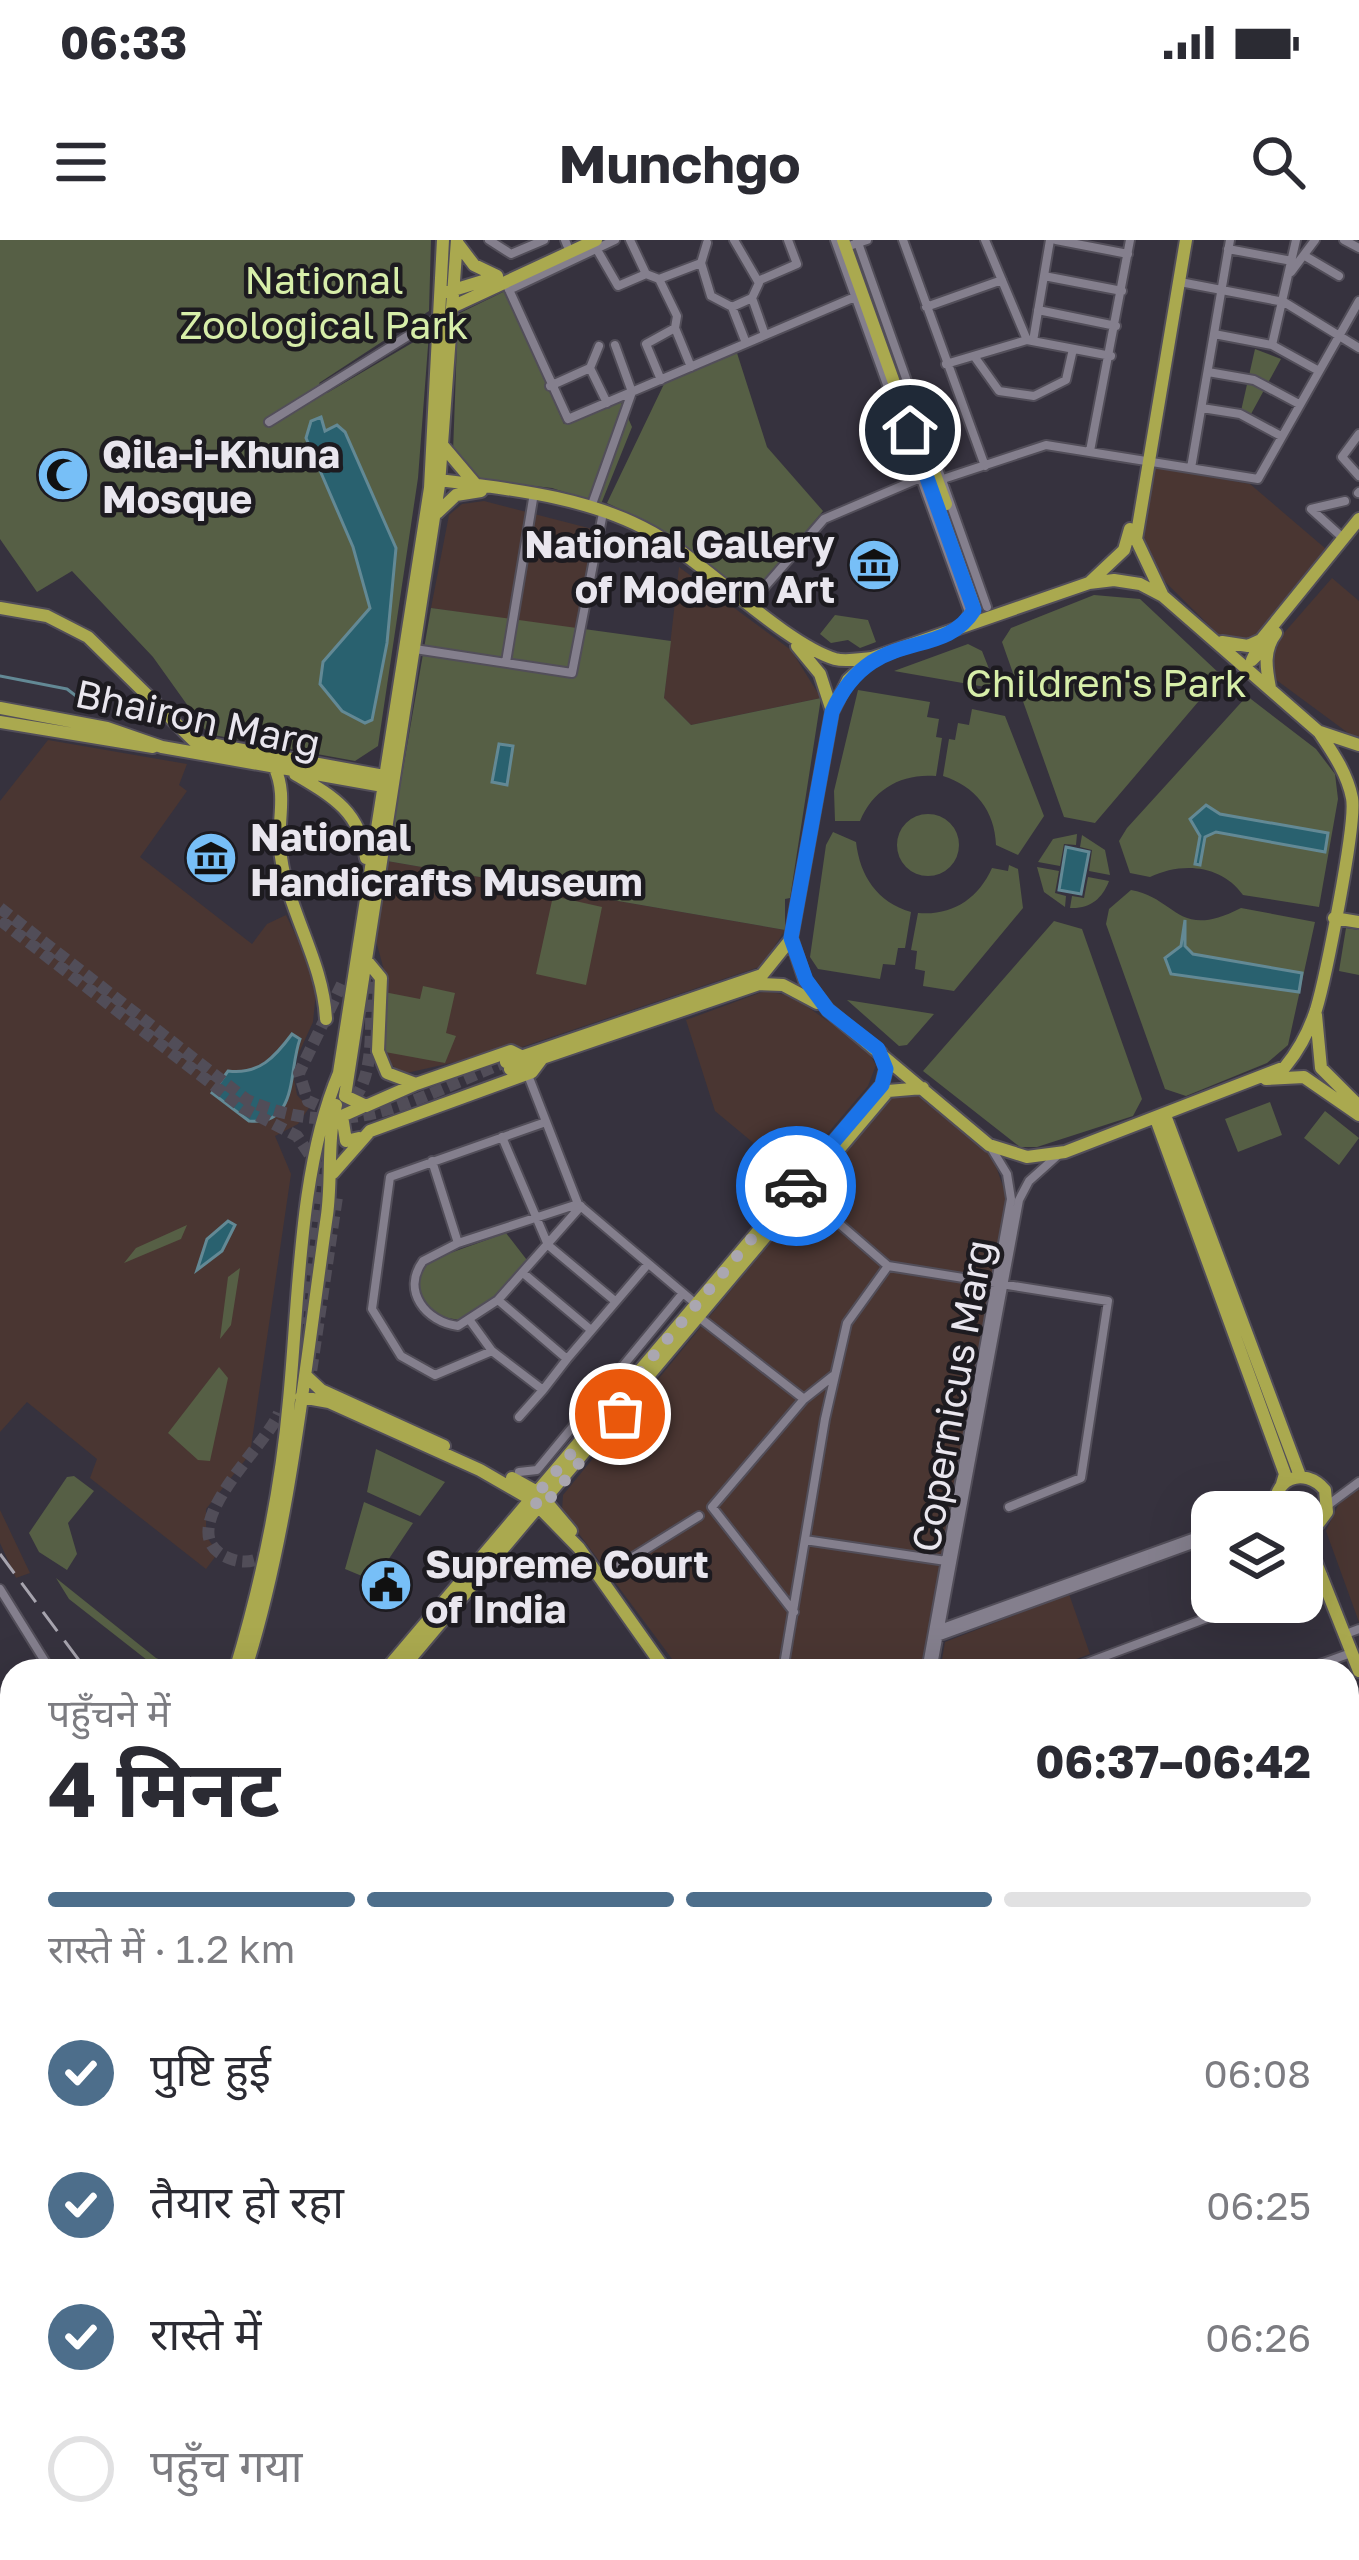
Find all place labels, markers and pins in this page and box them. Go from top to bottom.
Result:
pin [859,379,961,481]
place label: Qila-i-Khuna Mosque [102,430,340,522]
mosque icon: Qila-i-Khuna Mosque [35,447,91,503]
place label: National Gallery of Modern Art [524,520,836,612]
museum icon: National Gallery of Modern Art [846,537,902,593]
place label: National Handicrafts Museum [250,813,643,905]
museum icon: National Handicrafts Museum [183,830,239,886]
pin [569,1363,671,1465]
place label: Supreme Court of India [425,1540,709,1632]
public building icon: Supreme Court of India [358,1557,414,1613]

